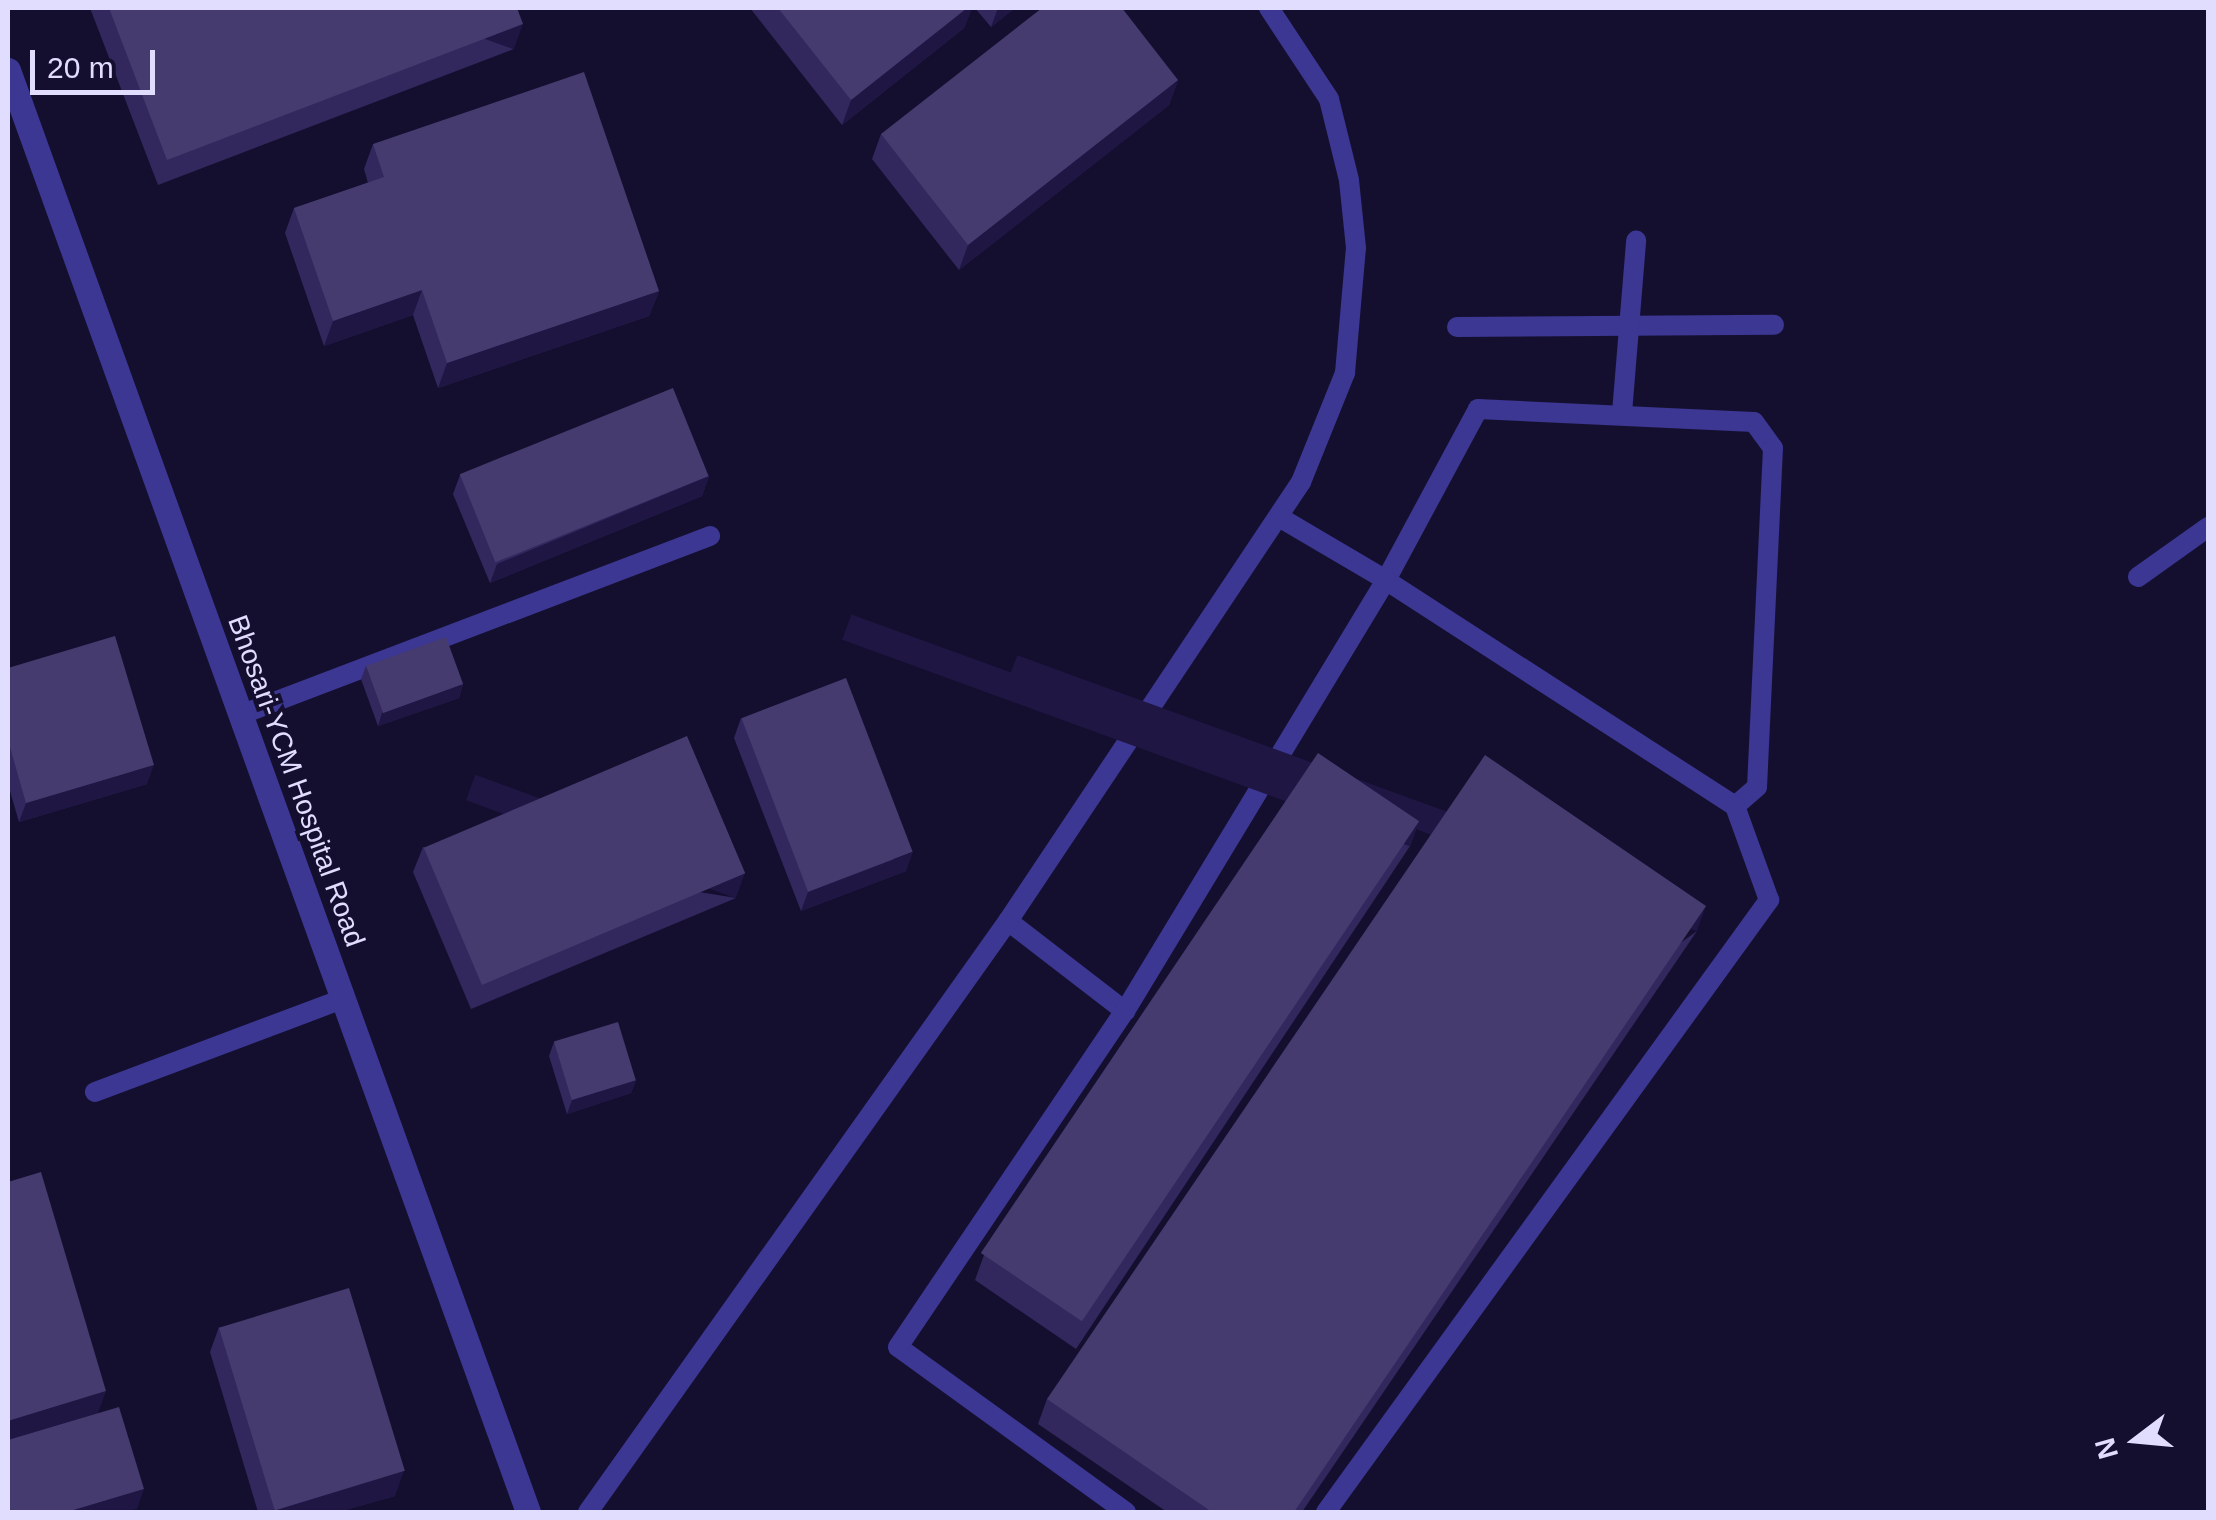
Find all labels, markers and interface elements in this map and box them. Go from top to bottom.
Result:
scale bar [35,30,160,92]
text: 20 m [47,51,114,84]
street label: Bhosari-YCM Hospital Road [220,611,372,951]
north arrow [2086,1390,2186,1490]
text: N [2089,1434,2124,1462]

